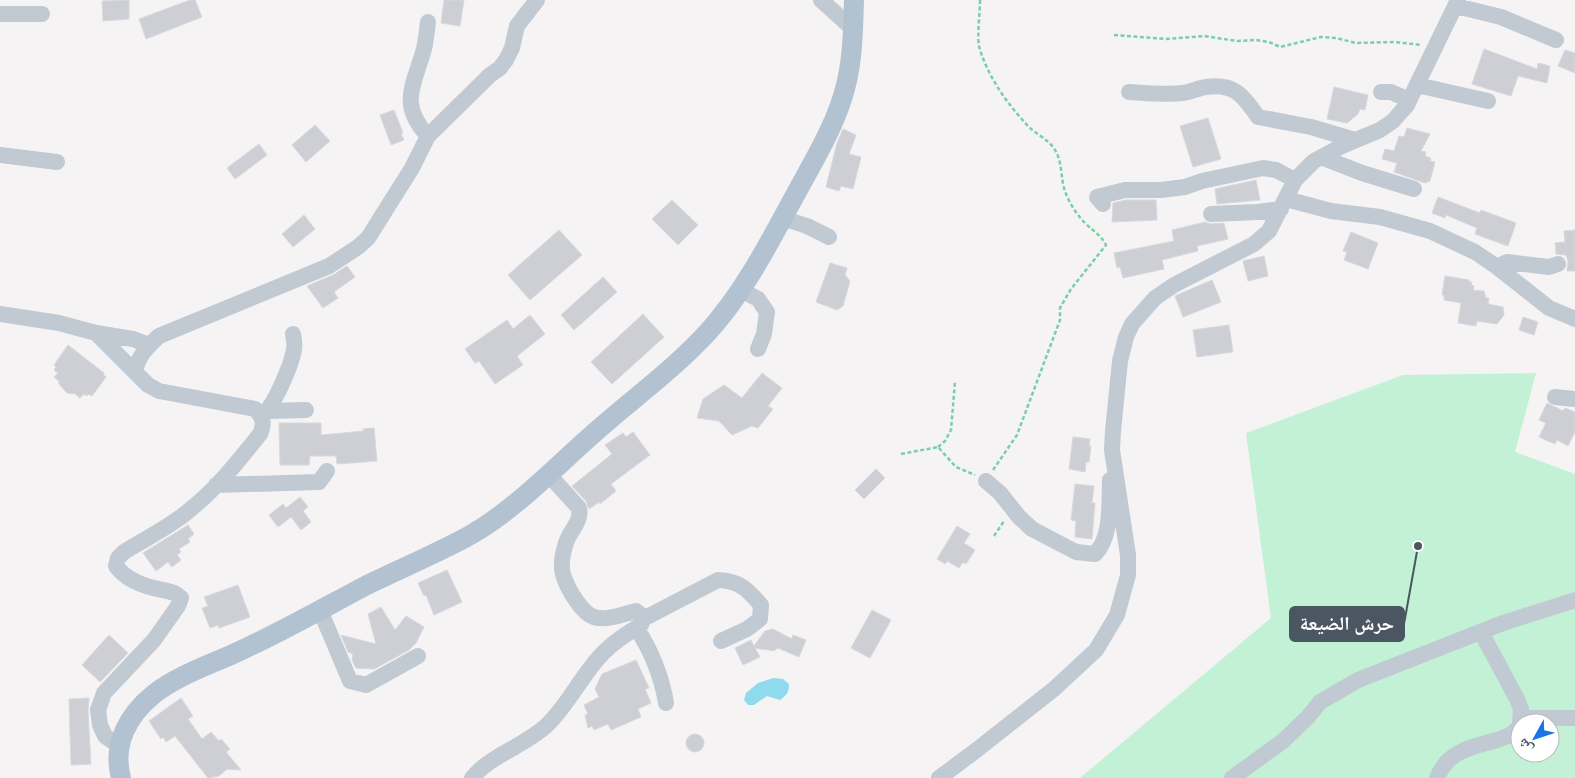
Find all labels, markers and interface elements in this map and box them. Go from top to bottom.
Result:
callout: حرش الضيعة [1290,607,1404,641]
text: حرش الضيعة [1300,612,1394,635]
north arrow [1510,713,1560,763]
text: ش [1514,735,1537,757]

